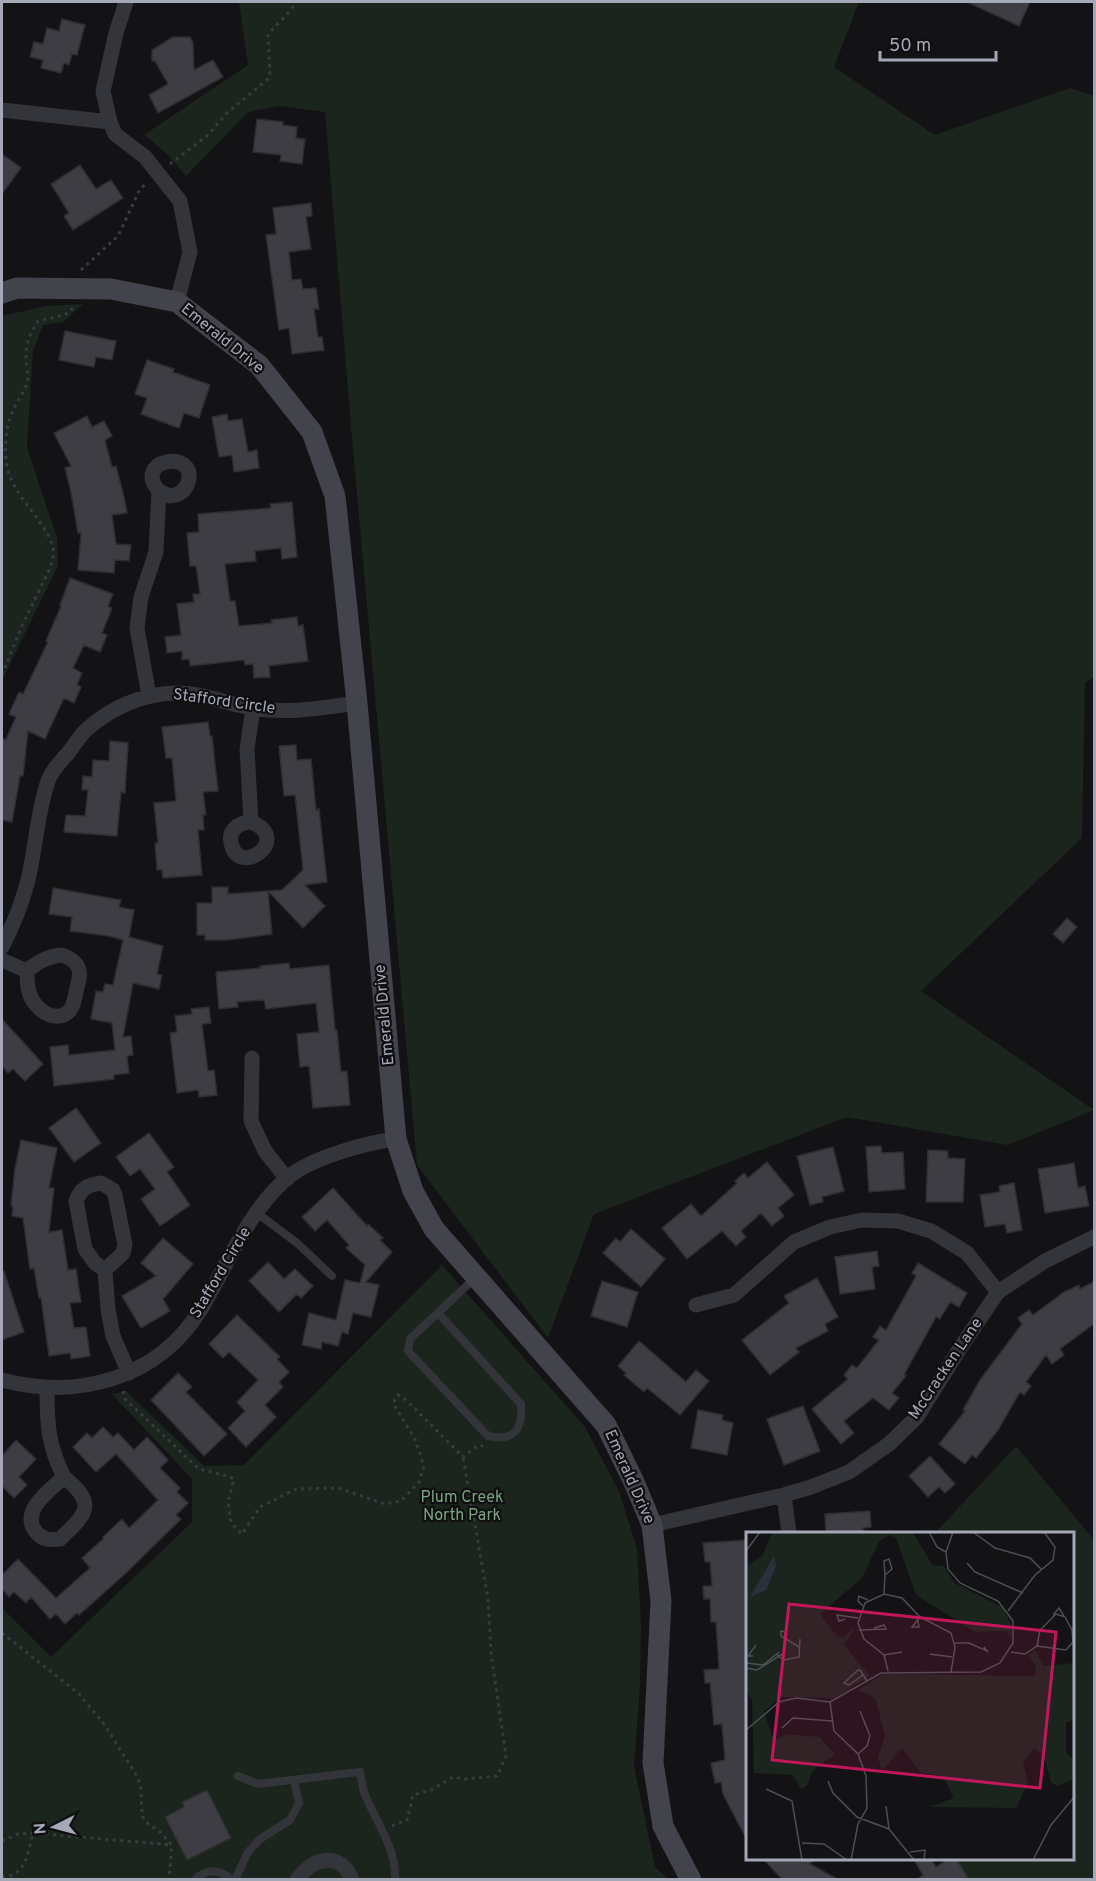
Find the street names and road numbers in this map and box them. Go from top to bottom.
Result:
street label: Emerald Drive [176,299,268,379]
street label: Stafford Circle [172,685,276,719]
street label: Emerald Drive [371,964,399,1066]
street label: Stafford Circle [186,1224,256,1322]
street label: McCracken Lane [905,1314,987,1424]
street label: Emerald Drive [599,1427,659,1527]

